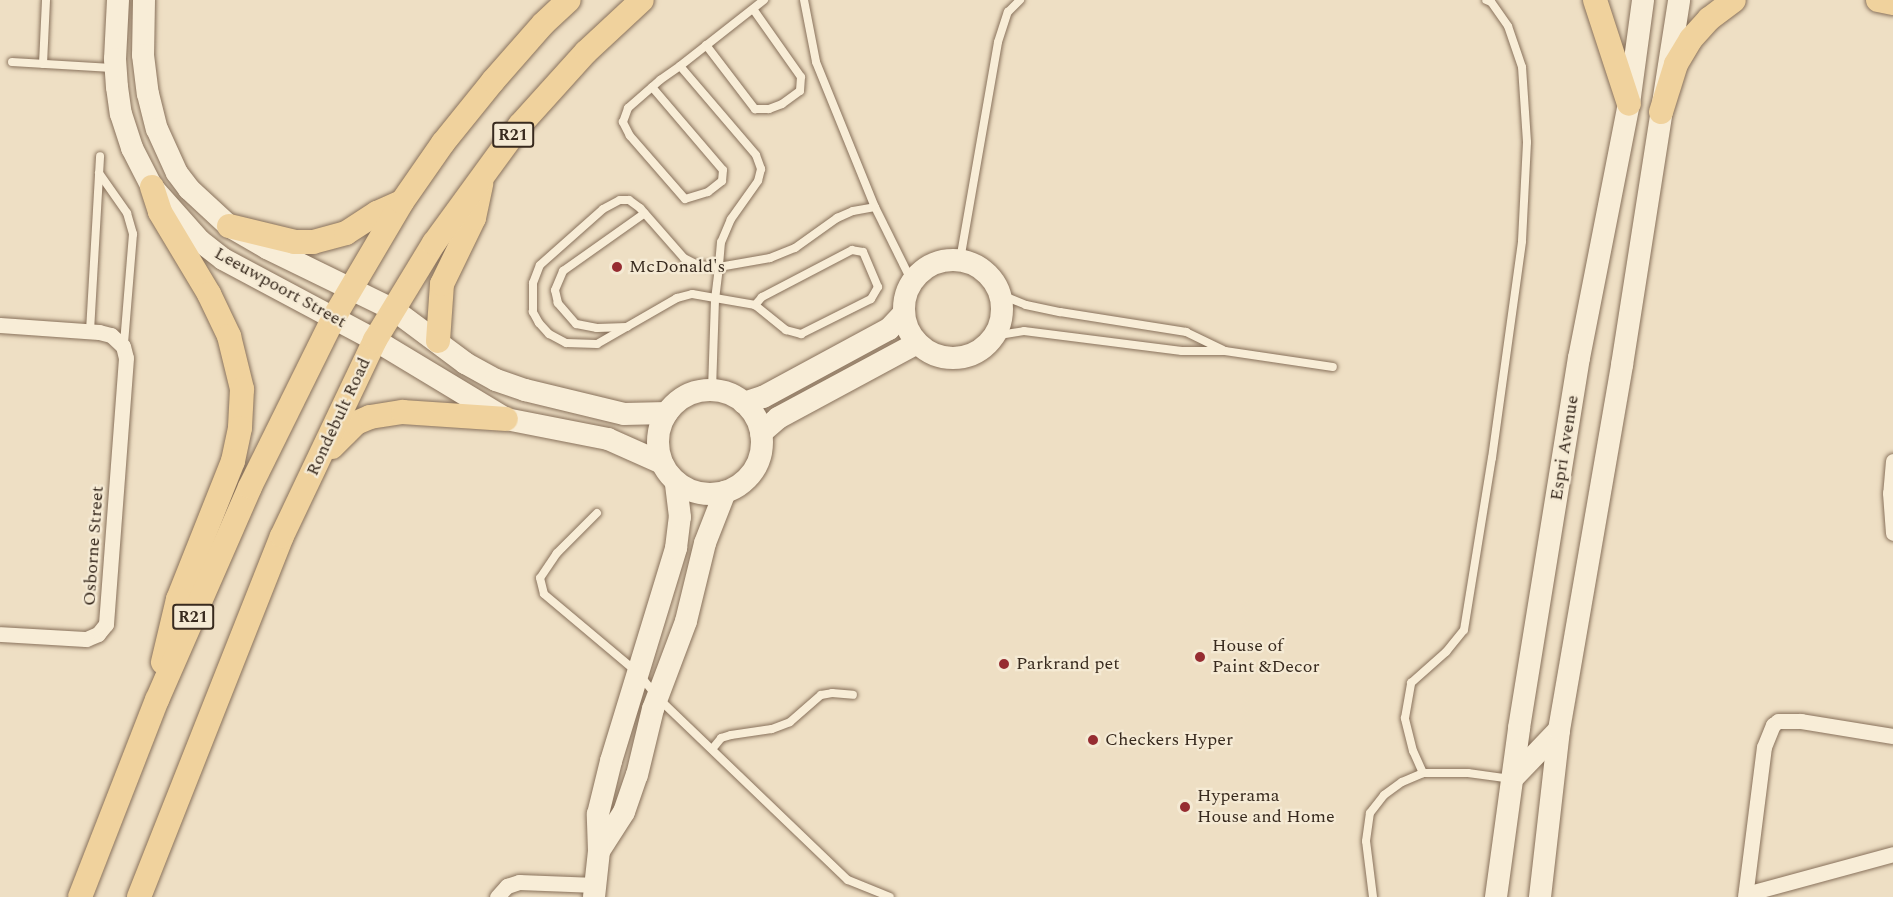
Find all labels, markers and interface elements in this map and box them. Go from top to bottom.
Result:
road number: R21 [492,122,534,148]
street label: Leeuwpoort Street [210,243,350,333]
place label: McDonald's [629,256,725,278]
marker: McDonald's [610,260,624,274]
street label: Rondebult Road [302,355,376,479]
street label: Espri Avenue [1546,394,1584,502]
street label: Osborne Street [79,485,109,607]
road number: R21 [172,604,214,630]
place label: House of Paint &Decor [1212,636,1320,678]
marker: House of Paint &Decor [1193,650,1207,664]
place label: Parkrand pet [1016,653,1120,675]
marker: Parkrand pet [997,657,1011,671]
place label: Checkers Hyper [1105,729,1233,751]
marker: Checkers Hyper [1086,733,1100,747]
place label: Hyperama House and Home [1197,786,1335,828]
marker: Hyperama House and Home [1178,800,1192,814]

